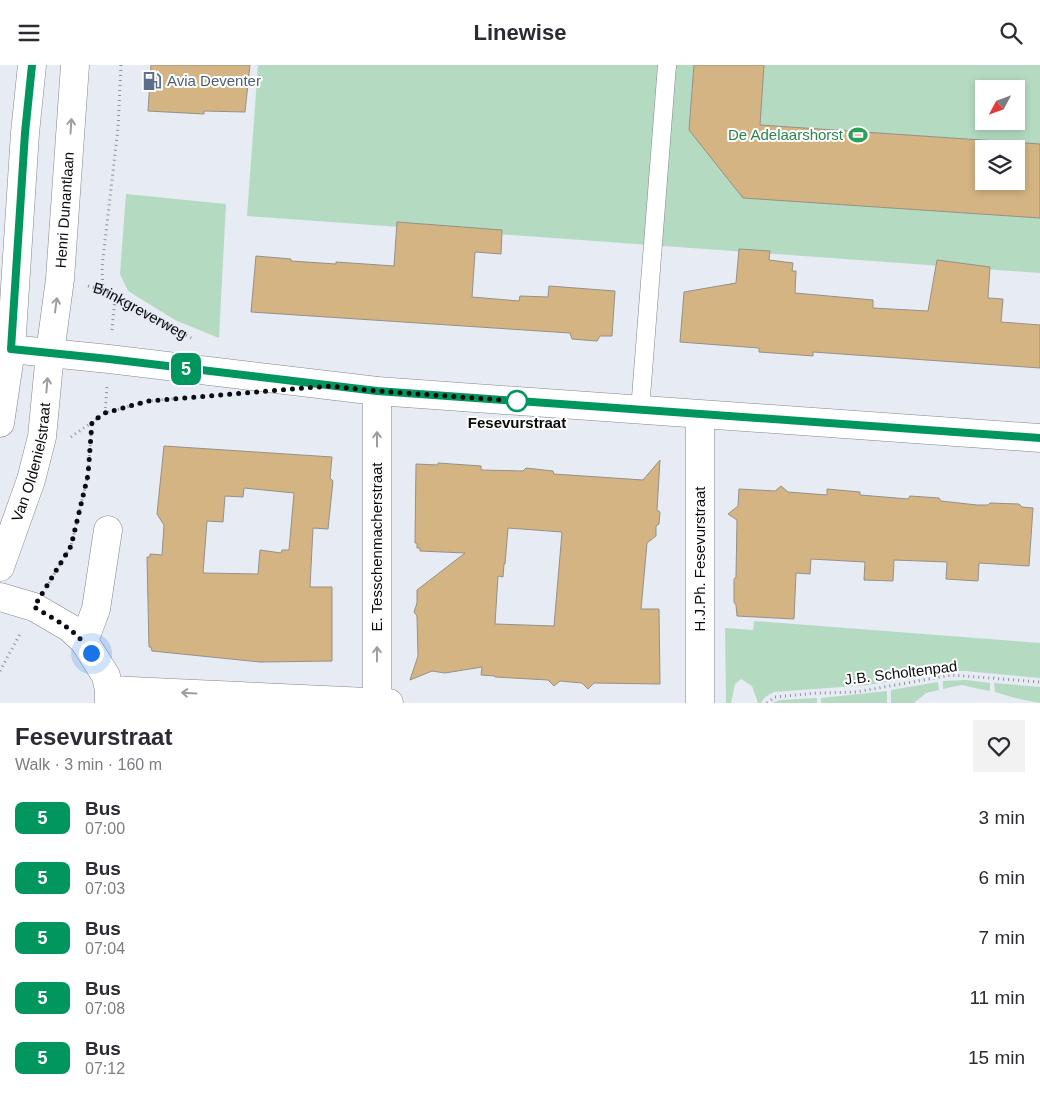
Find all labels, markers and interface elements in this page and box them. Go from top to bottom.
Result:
icon: menu [15,19,43,47]
icon: search [997,19,1025,47]
text: Linewise [474,20,566,45]
fuel station icon: Avia Deventer [141,70,163,92]
place label: Avia Deventer [167,72,261,89]
north arrow [975,80,1025,130]
map controls [975,80,1025,190]
one-way arrow [66,118,76,134]
sports icon: De Adelaarshorst [847,124,869,146]
place label: De Adelaarshorst [728,126,844,143]
button: layers [975,140,1025,190]
street label: Henri Dunantlaan [52,151,77,269]
street label: Brinkgreverweg [92,279,190,342]
one-way arrow [51,297,61,313]
line badge: 5 [170,353,202,385]
text: 5 [181,359,191,379]
one-way arrow [42,377,52,393]
marker: Fesevurstraat [506,390,528,412]
street label: Van Oldenielstraat [8,401,53,524]
place label: Fesevurstraat [468,414,566,431]
one-way arrow [372,432,382,448]
street label: E. Tesschenmacherstraat [368,462,385,631]
street label: H.J.Ph. Fesevurstraat [691,486,708,632]
your location [79,641,104,666]
one-way arrow [372,647,382,663]
street label: J.B. Scholtenpad [844,657,958,688]
one-way arrow [181,689,197,698]
button: heart [973,720,1025,772]
text: Fesevurstraat [15,723,172,750]
text: Walk · 3 min · 160 m [15,756,162,773]
text: Bus [85,798,121,819]
text: 3 min [979,807,1025,828]
text: 5 [37,808,48,828]
text: 07:00 [85,820,125,837]
text: Bus [85,858,121,879]
text: 6 min [979,867,1025,888]
text: 5 [37,868,48,888]
text: 07:03 [85,880,125,897]
text: Bus [85,918,121,939]
text: 7 min [979,927,1025,948]
text: 5 [37,928,48,948]
text: 07:04 [85,940,125,957]
text: Bus [85,978,121,999]
text: 11 min [969,987,1025,1008]
text: 5 [37,988,48,1008]
text: 07:08 [85,1000,125,1017]
text: Bus [85,1038,121,1059]
text: 15 min [968,1047,1025,1068]
text: 5 [37,1048,48,1068]
text: 07:12 [85,1060,125,1077]

